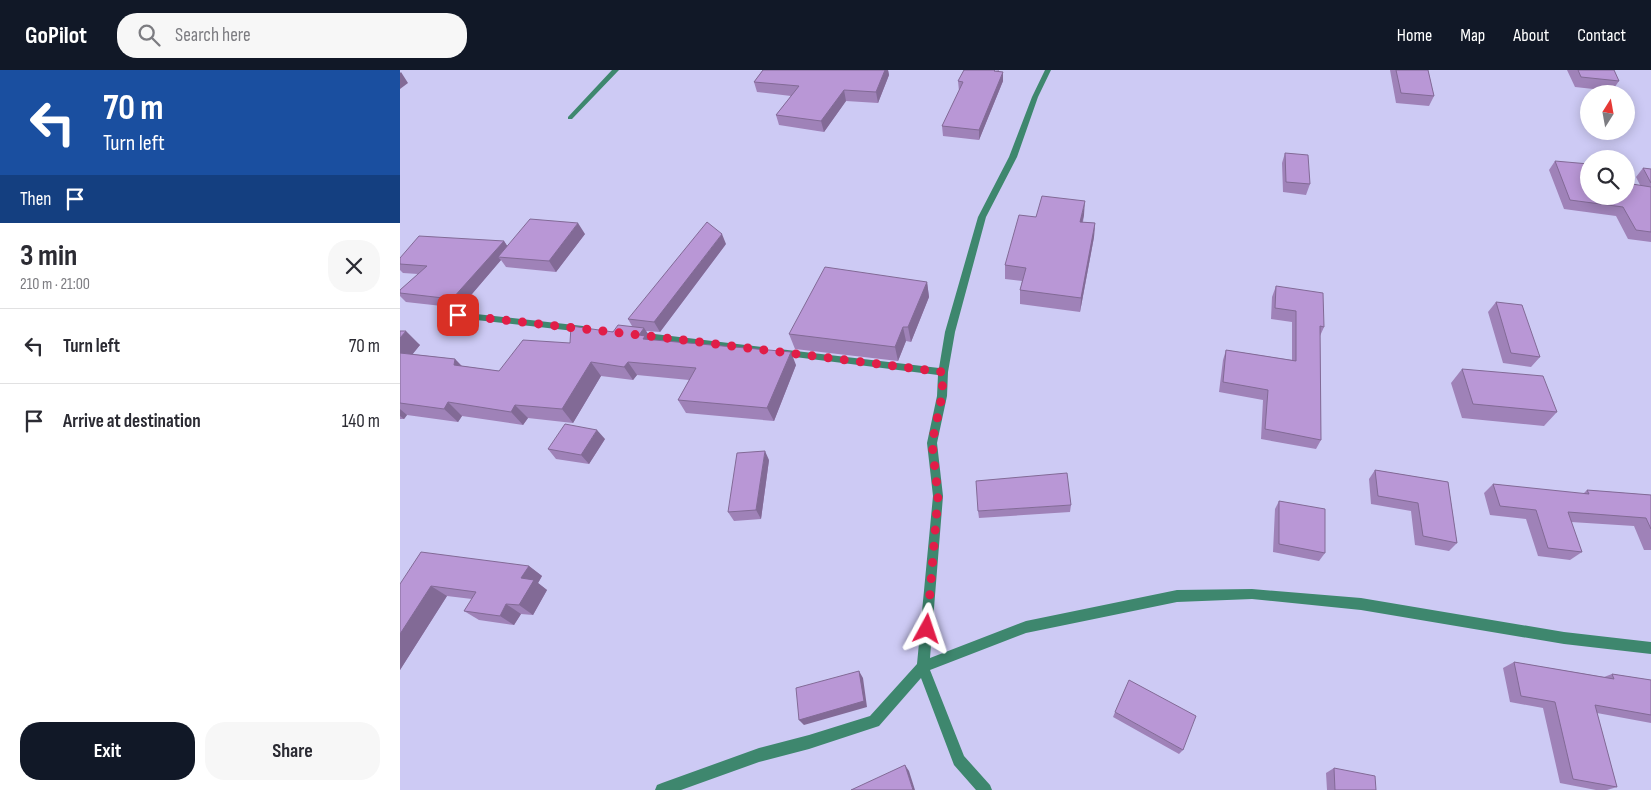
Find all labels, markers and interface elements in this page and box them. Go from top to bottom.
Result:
search box [117,13,467,58]
text: GoPilot [25,21,87,50]
icon: search [135,21,163,49]
text: Search here [175,24,251,47]
text: Home [1397,25,1432,46]
text: Map [1460,25,1485,46]
text: About [1513,25,1549,46]
text: Contact [1577,25,1626,46]
north arrow [1580,85,1635,140]
map controls [1580,85,1635,205]
text: 70 m [103,87,163,130]
icon: left [20,90,85,155]
text: Turn left [103,130,165,157]
button: search [1580,150,1635,205]
icon: arrive [61,185,89,213]
text: Then [20,188,51,211]
text: 3 min [20,238,77,274]
button: close [328,240,380,292]
text: 210 m · 21:00 [20,275,90,294]
pin [437,294,479,336]
icon: arrive [444,301,472,329]
icon: left [20,332,48,360]
text: Turn left [63,335,120,358]
text: 70 m [349,335,380,358]
icon: arrive [20,407,48,435]
text: Arrive at destination [63,410,201,433]
text: 140 m [342,410,380,433]
position arrow [900,602,952,654]
button: Exit [20,722,195,780]
button: Share [205,722,380,780]

